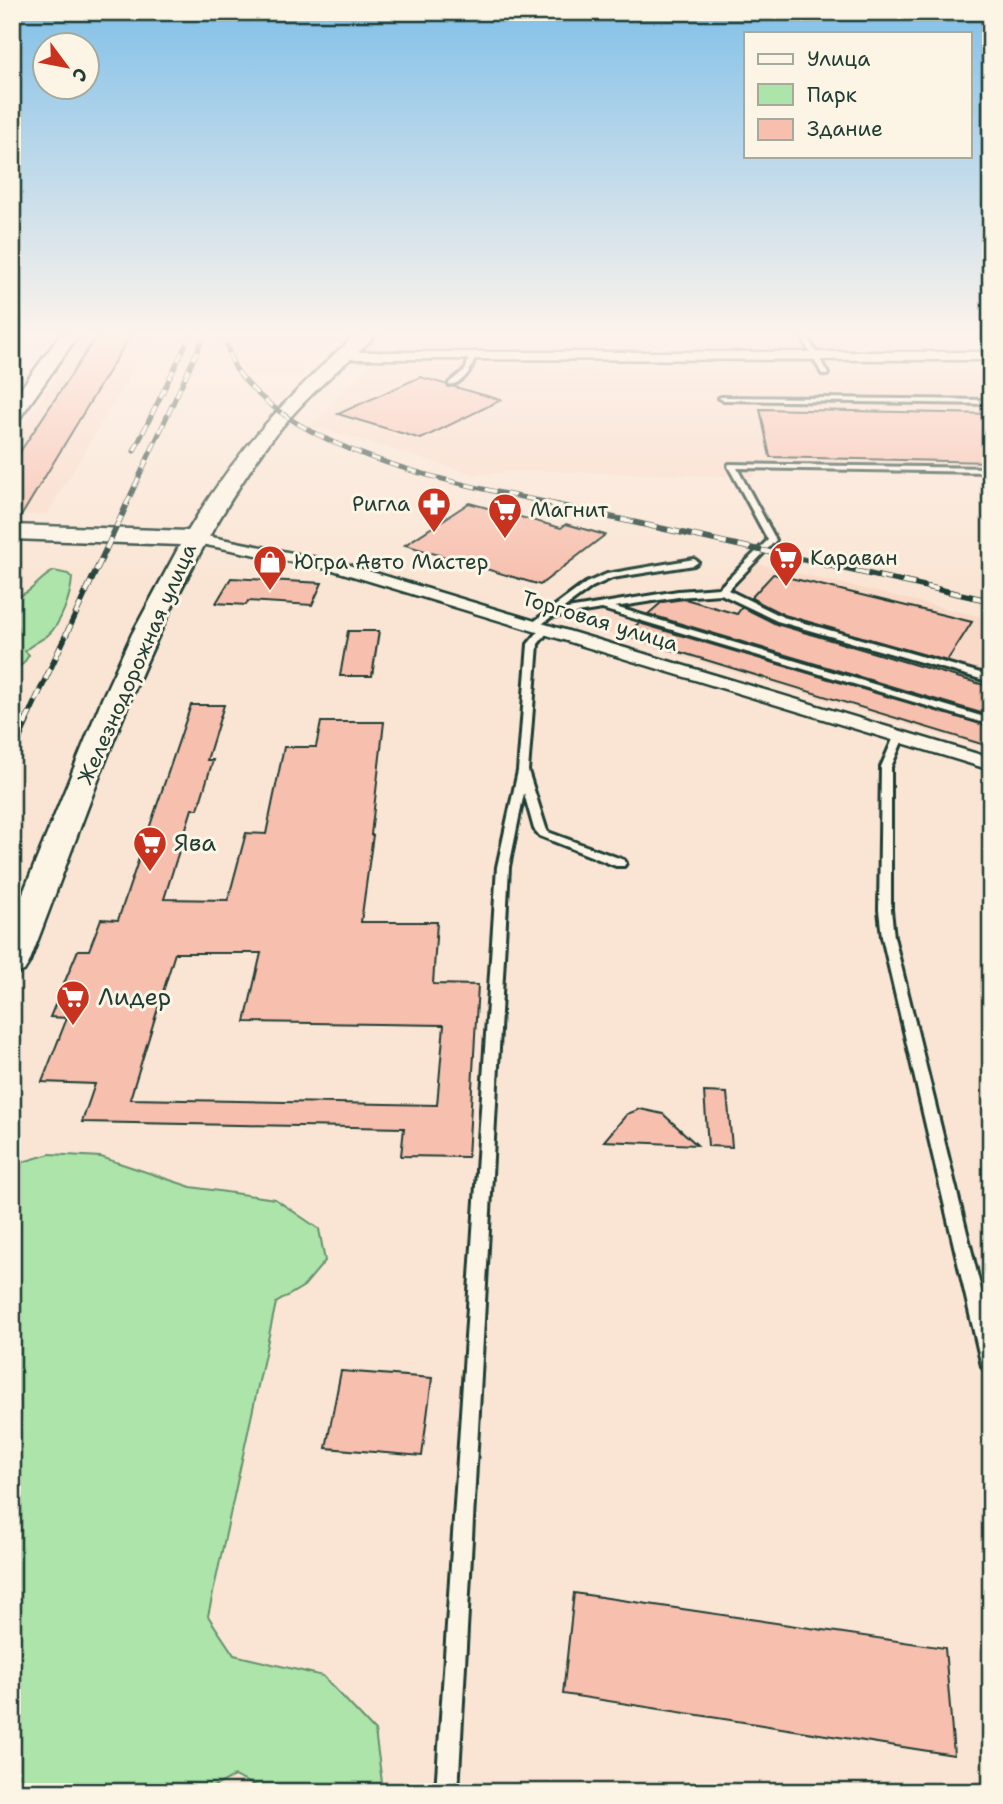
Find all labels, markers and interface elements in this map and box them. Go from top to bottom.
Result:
north arrow [32,32,102,102]
legend [744,32,972,158]
text: Улица [807,45,870,73]
text: С [66,63,94,86]
text: Парк [807,81,857,109]
text: Здание [807,115,883,143]
pharmacy icon: Ригла [415,485,453,534]
place label: Ригла [352,490,410,518]
supermarket icon: Магнит [486,491,524,540]
place label: Магнит [530,496,609,524]
street label: Железнодорожная улица [71,539,203,789]
supermarket icon: Караван [767,539,805,588]
shop icon: Югра Авто Мастер [251,543,289,592]
place label: Караван [810,544,897,572]
place label: Югра Авто Мастер [294,548,489,576]
street label: Торговая улица [518,584,682,658]
supermarket icon: Ява [131,824,169,873]
place label: Ява [174,827,216,859]
supermarket icon: Лидер [54,978,92,1027]
place label: Лидер [98,981,171,1013]

